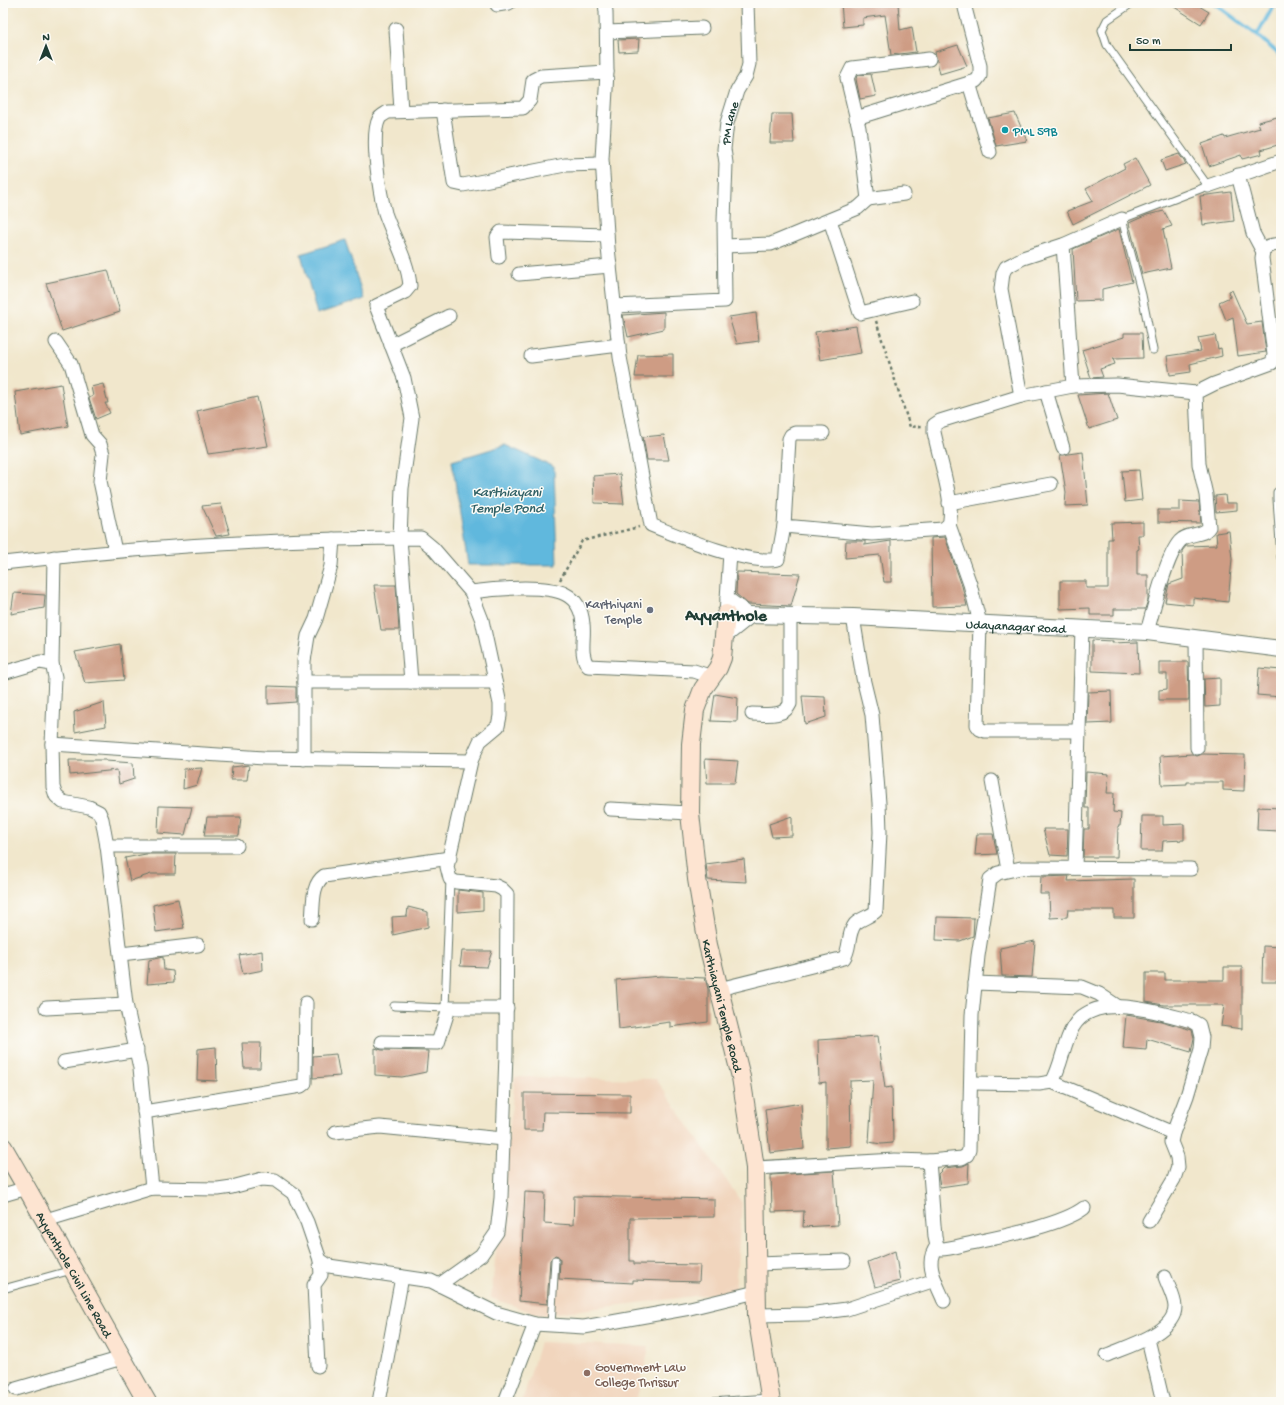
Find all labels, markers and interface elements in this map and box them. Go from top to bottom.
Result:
north arrow [26,26,66,66]
scale bar [1130,26,1231,52]
text: N [42,32,50,44]
text: 50 m [1136,35,1161,49]
street label: PM Lane [719,100,743,147]
marker: PML 59B [1000,125,1010,135]
place label: PML 59B [1012,125,1057,140]
water label: Karthiayani Temple Pond [471,485,545,518]
place label: Karthiyani Temple [585,598,642,628]
marker: Karthiyani Temple [645,605,655,615]
district label: Ayyanthole [684,607,768,627]
street label: Udayanagar Road [965,618,1067,638]
street label: Karthiayani Temple Road [697,939,745,1075]
street label: Ayyanthole Civil Line Road [32,1209,115,1342]
place label: Government Law College Thrissur [595,1361,686,1391]
marker: Government Law College Thrissur [582,1368,592,1378]

